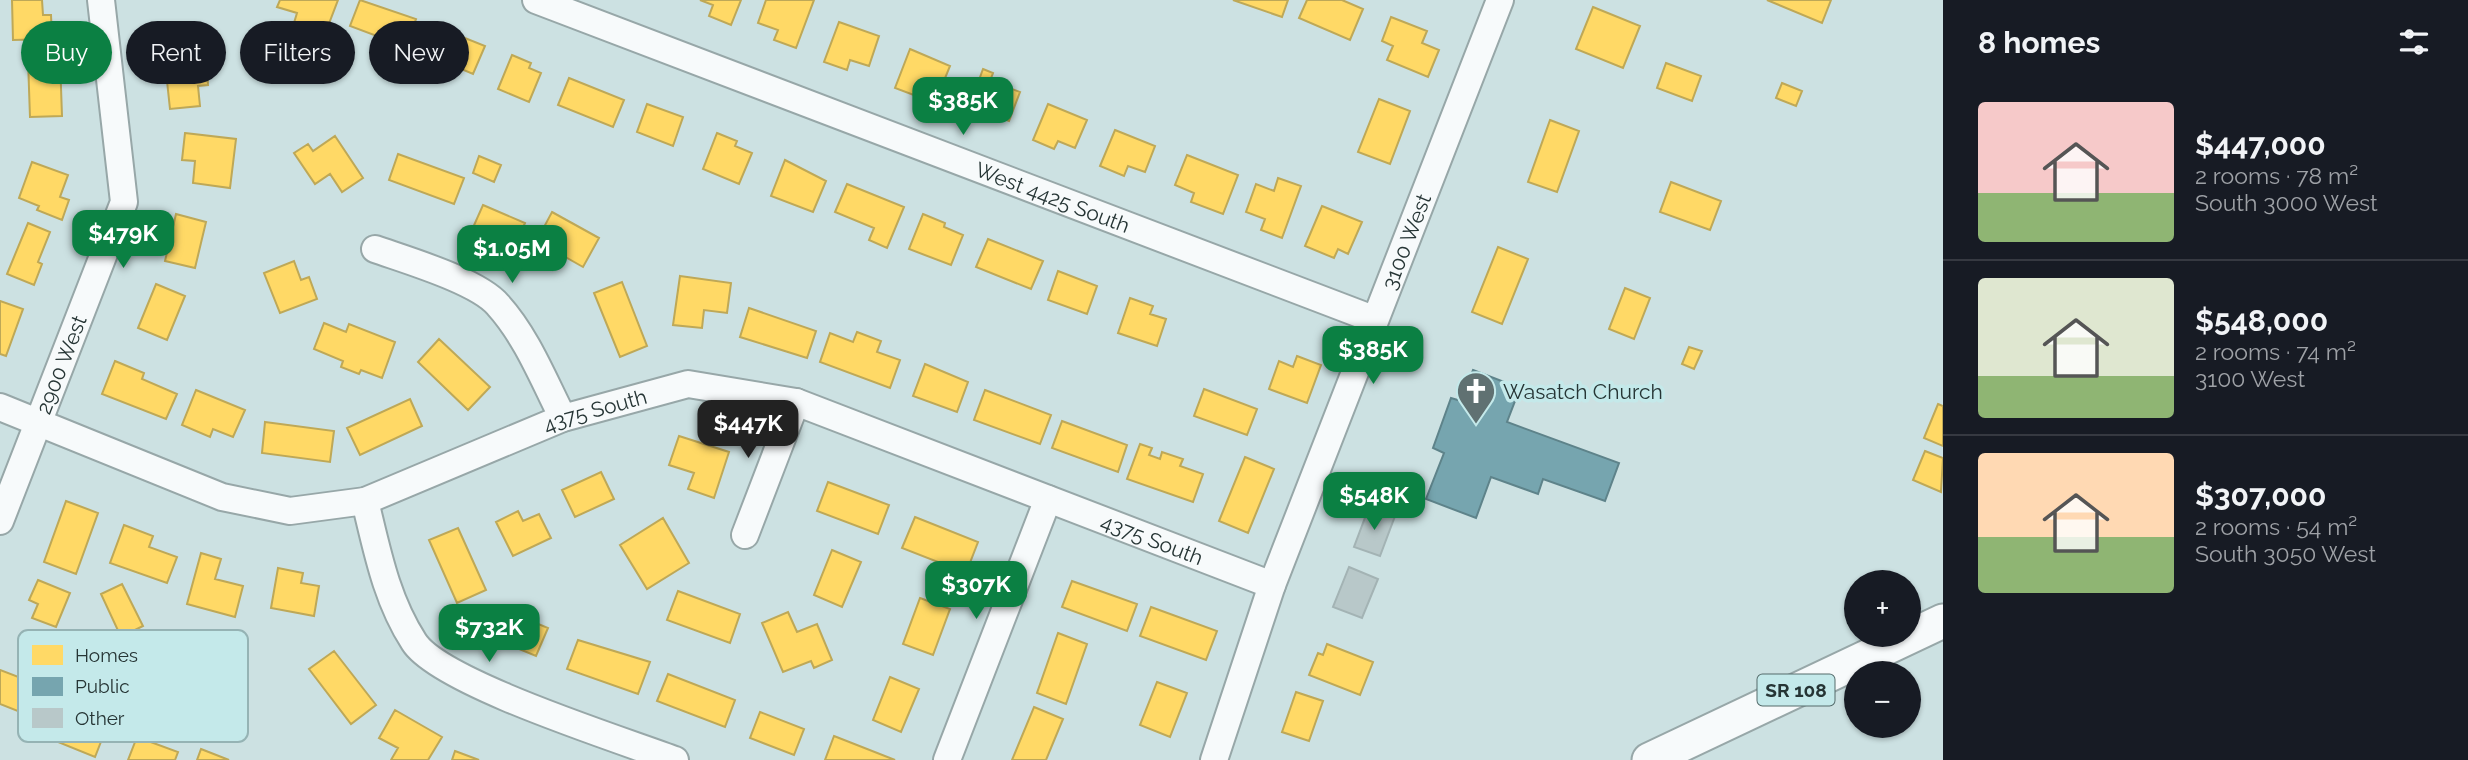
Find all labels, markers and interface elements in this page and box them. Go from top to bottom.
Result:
chip: Buy [21,21,112,84]
chip: Rent [126,21,226,84]
chip: Filters [240,21,355,84]
chip: New [369,21,469,84]
icon: filters [2395,23,2433,61]
text: 8 homes [1978,25,2100,60]
pin: $385K [914,78,1012,137]
text: $385K [928,86,998,113]
text: $447,000 [2195,127,2326,162]
icon: home [2034,130,2118,214]
street label: West 4425 South [972,156,1133,238]
text: 2 rooms · 78 m² [2195,162,2358,189]
text: South 3000 West [2195,189,2378,216]
street label: 3100 West [1376,190,1436,293]
pin: $479K [74,210,172,270]
text: $479K [88,219,158,246]
pin: $1.05M [455,226,569,285]
text: $1.05M [473,234,551,261]
text: $548,000 [2195,303,2328,338]
icon: home [2034,306,2118,390]
street label: 2900 West [30,312,91,417]
pin: $385K [1324,326,1422,386]
text: $385K [1338,335,1408,362]
text: 2 rooms · 74 m² [2195,338,2356,365]
text: 3100 West [2195,365,2305,392]
church icon: Wasatch Church [1455,370,1497,425]
place label: Wasatch Church [1503,379,1663,404]
street label: 4375 South [539,383,650,438]
pin: $447K [699,400,797,460]
text: $447K [713,409,783,436]
pin: $548K [1325,472,1423,532]
text: $307,000 [2195,478,2326,513]
text: $548K [1339,481,1409,508]
icon: home [2034,481,2118,565]
street label: 4375 South [1098,508,1207,570]
text: 2 rooms · 54 m² [2195,513,2357,540]
text: South 3050 West [2195,540,2376,567]
pin: $307K [927,562,1025,621]
text: $307K [941,570,1011,597]
map controls [1844,570,1921,738]
button: + [1844,570,1921,647]
pin: $732K [440,604,538,664]
text: $732K [455,613,523,640]
legend [18,630,248,742]
text: Homes [75,644,138,666]
button: − [1844,661,1921,738]
road number: SR 108 [1758,674,1834,706]
text: Public [75,675,130,697]
text: Other [75,707,125,729]

